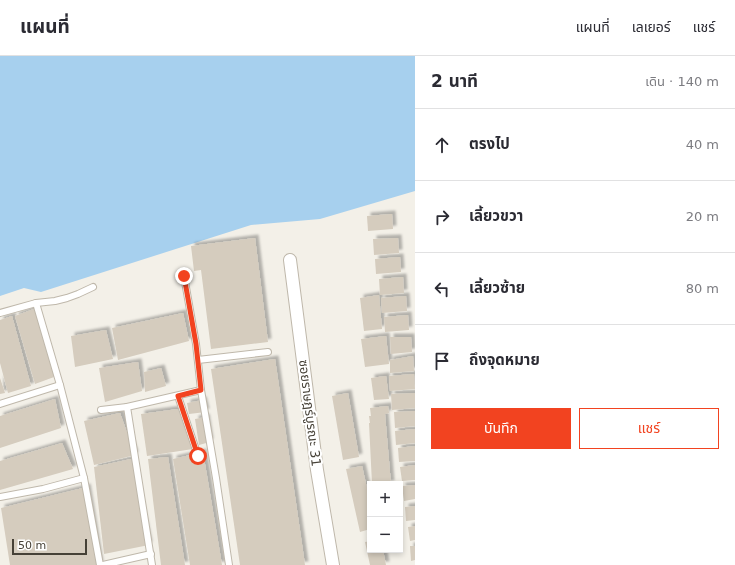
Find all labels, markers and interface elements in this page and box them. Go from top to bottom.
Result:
text: แผนที่ [20,15,70,37]
text: แผนที่ [576,19,610,35]
text: เลเยอร์ [632,19,671,35]
text: แชร์ [693,19,715,35]
text: 2 นาที [431,71,478,91]
text: เดิน · 140 m [645,74,719,89]
icon: ahead [431,134,453,156]
text: ตรงไป [469,135,510,153]
text: 40 m [686,137,719,152]
icon: right [431,206,453,228]
text: เลี้ยวขวา [469,207,523,225]
text: 20 m [686,209,719,224]
route end [175,267,193,285]
icon: left [431,278,453,300]
text: เลี้ยวซ้าย [469,279,525,297]
text: 80 m [686,281,719,296]
icon: arrive [431,350,453,372]
text: ถึงจุดหมาย [469,351,540,369]
street label: ซอยราษฎร์บูรณะ 31 [296,359,324,467]
button: บันทึก [431,408,571,449]
button: แชร์ [579,408,719,449]
route start [189,447,207,465]
map controls [367,481,403,553]
button: + [367,481,403,517]
button: − [367,517,403,553]
scale bar [12,537,87,556]
text: 50 m [18,539,46,552]

